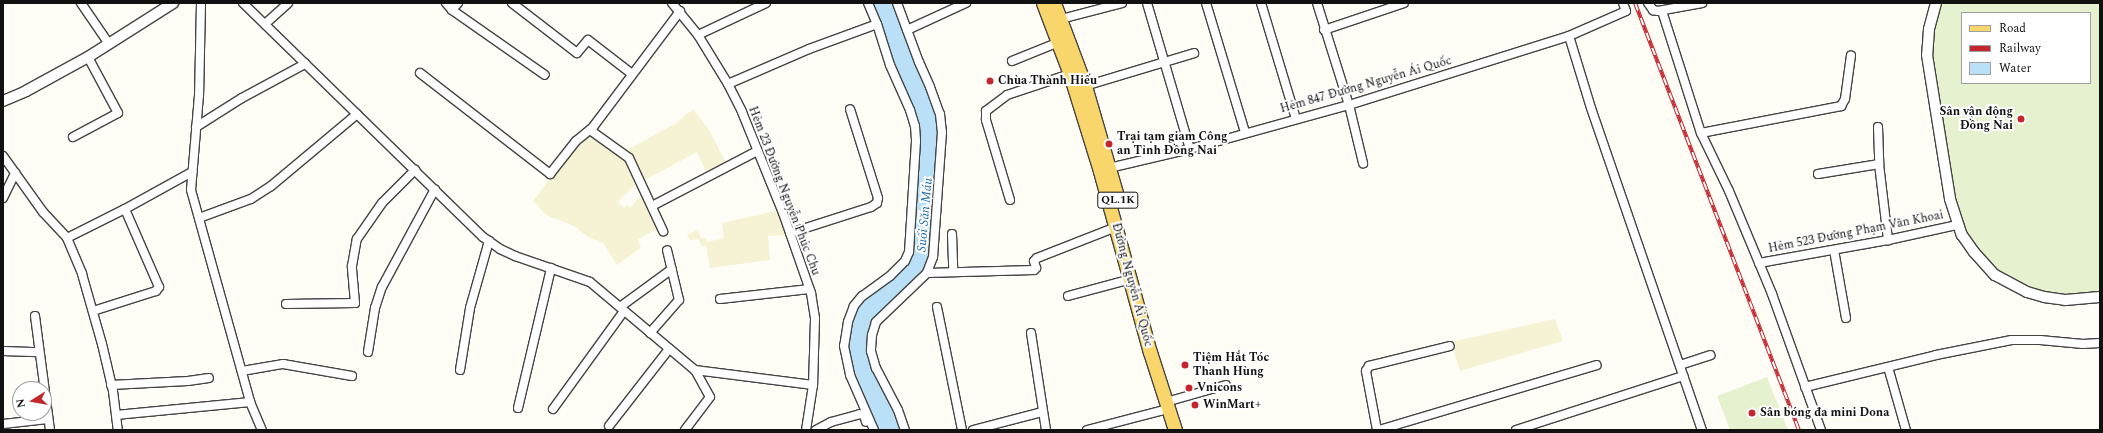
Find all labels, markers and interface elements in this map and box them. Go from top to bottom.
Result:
legend [1961,12,2091,84]
text: Road [1999,19,2026,38]
text: Railway [1999,39,2041,58]
street label: Hẻm 847 Đường Nguyễn Ái Quốc [1279,54,1453,116]
text: Water [1999,59,2031,78]
place label: Chùa Thành Hiếu [998,74,1097,88]
marker: Chùa Thành Hiếu [985,76,995,86]
street label: Hẻm 23 Đường Nguyễn Phúc Chu [745,104,823,278]
place label: Sân vận động Đồng Nai [1940,105,2013,133]
marker: Sân vận động Đồng Nai [2016,114,2026,124]
place label: Trại tạm giam Công an Tỉnh Đồng Nai [1117,130,1228,158]
marker: Trại tạm giam Công an Tỉnh Đồng Nai [1104,139,1114,149]
water label: Suối Săn Máu [914,177,936,253]
road number: QL.1K [1097,191,1139,209]
street label: Hẻm 523 Đường Phạm Văn Khoai [1767,208,1945,256]
street label: Đường Nguyễn Ái Quốc [1108,221,1156,349]
place label: Tiệm Hắt Tóc Thanh Hùng [1193,351,1269,379]
marker: Tiệm Hắt Tóc Thanh Hùng [1180,360,1190,370]
north arrow [12,381,52,421]
place label: Vnicons [1197,381,1242,395]
marker: Vnicons [1184,383,1194,393]
text: N [12,397,30,409]
place label: WinMart+ [1203,398,1261,412]
marker: WinMart+ [1190,400,1200,410]
place label: Sân bóng đa mini Dona [1760,406,1889,420]
marker: Sân bóng đa mini Dona [1747,408,1757,418]

